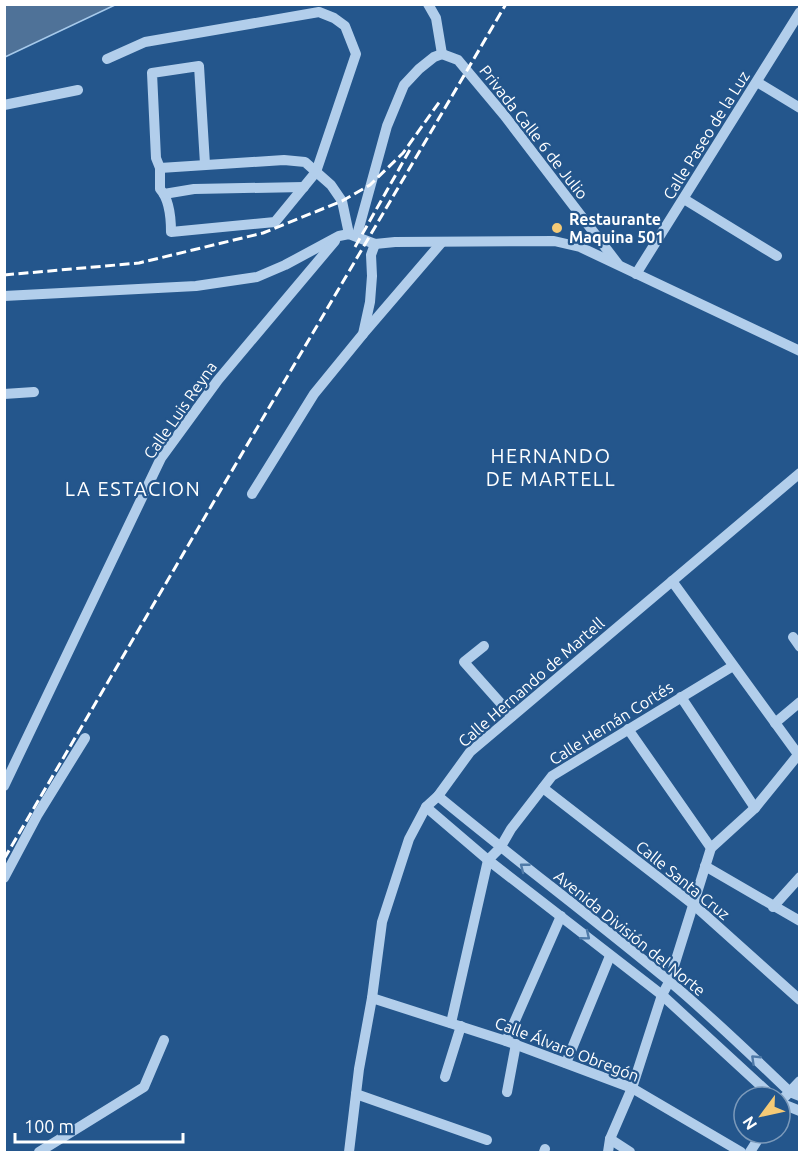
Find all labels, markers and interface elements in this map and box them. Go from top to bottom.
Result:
street label: Privada Calle 6 de Julio [476,62,592,202]
street label: Calle Paseo de la Luz [659,67,753,203]
place label: Restaurante Maquina 501 [569,210,664,246]
marker: Restaurante Maquina 501 [550,221,564,235]
street label: Calle Luis Reyna [140,358,220,462]
district label: HERNANDO DE MARTELL [486,444,616,490]
district label: LA ESTACION [65,477,201,500]
street label: Calle Hernando de Martell [454,614,608,750]
street label: Calle Hernán Cortés [546,678,676,768]
street label: Calle Santa Cruz [633,837,733,923]
one-way arrow [520,864,531,875]
street label: Avenida División del Norte [551,867,709,999]
one-way arrow [579,929,590,940]
street label: Calle Álvaro Obregón [492,1011,642,1085]
one-way arrow [751,1055,762,1066]
north arrow [732,1085,792,1145]
scale bar [15,1106,183,1144]
text: N [739,1113,760,1133]
text: 100 m [24,1116,74,1136]

